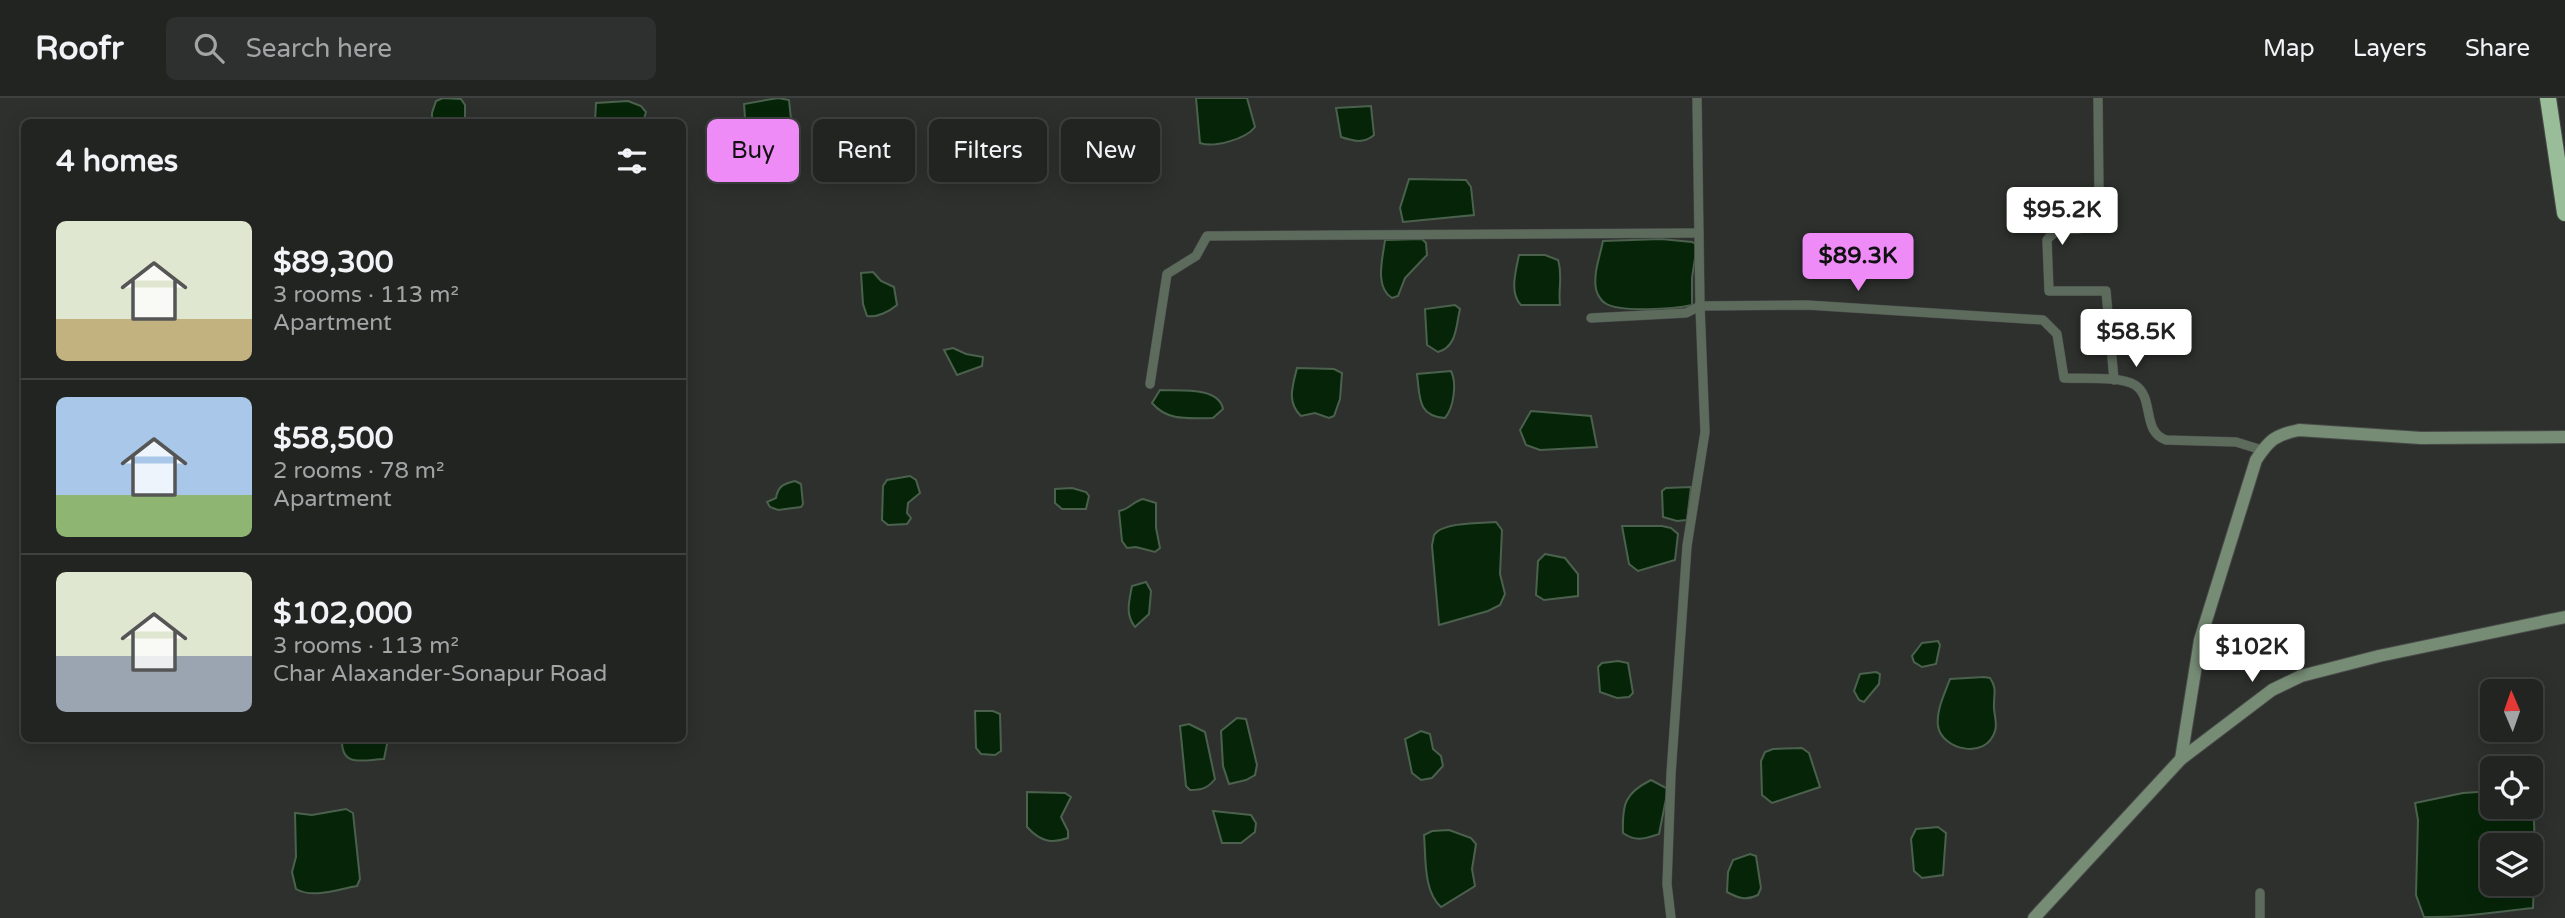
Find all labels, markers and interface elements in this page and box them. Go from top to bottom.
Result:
search box [166,17,656,80]
text: Roofr [35,29,124,68]
icon: search [190,29,228,67]
text: Search here [246,33,392,64]
text: Map [2263,34,2315,63]
text: Layers [2353,34,2427,63]
text: Share [2465,34,2530,63]
chip: Buy [707,119,799,182]
chip: Rent [813,119,915,182]
chip: Filters [929,119,1047,182]
chip: New [1061,119,1160,182]
icon: filters [613,142,651,180]
text: 4 homes [56,143,178,180]
pin: $95.2K [2005,188,2119,247]
text: $95.2K [2023,196,2101,224]
pin: $89.3K [1801,234,1915,293]
text: $89.3K [1819,242,1897,270]
text: $89,300 [273,244,393,281]
icon: home [112,249,196,333]
text: 3 rooms · 113 m² [273,281,459,309]
text: Apartment [273,309,392,337]
pin: $58.5K [2079,310,2193,369]
text: $58.5K [2097,318,2175,346]
text: $58,500 [273,420,393,457]
icon: home [112,425,196,509]
text: 2 rooms · 78 m² [273,457,444,485]
text: Apartment [273,485,392,513]
text: $102,000 [273,595,412,632]
icon: home [112,600,196,684]
pin: $102K [2203,624,2301,684]
text: 3 rooms · 113 m² [273,632,459,660]
text: $102K [2216,633,2288,661]
text: Char Alaxander-Sonapur Road [273,660,607,688]
north arrow [2480,679,2543,742]
map controls [2480,679,2543,896]
button: locate [2480,756,2543,819]
button: layers [2480,833,2543,896]

